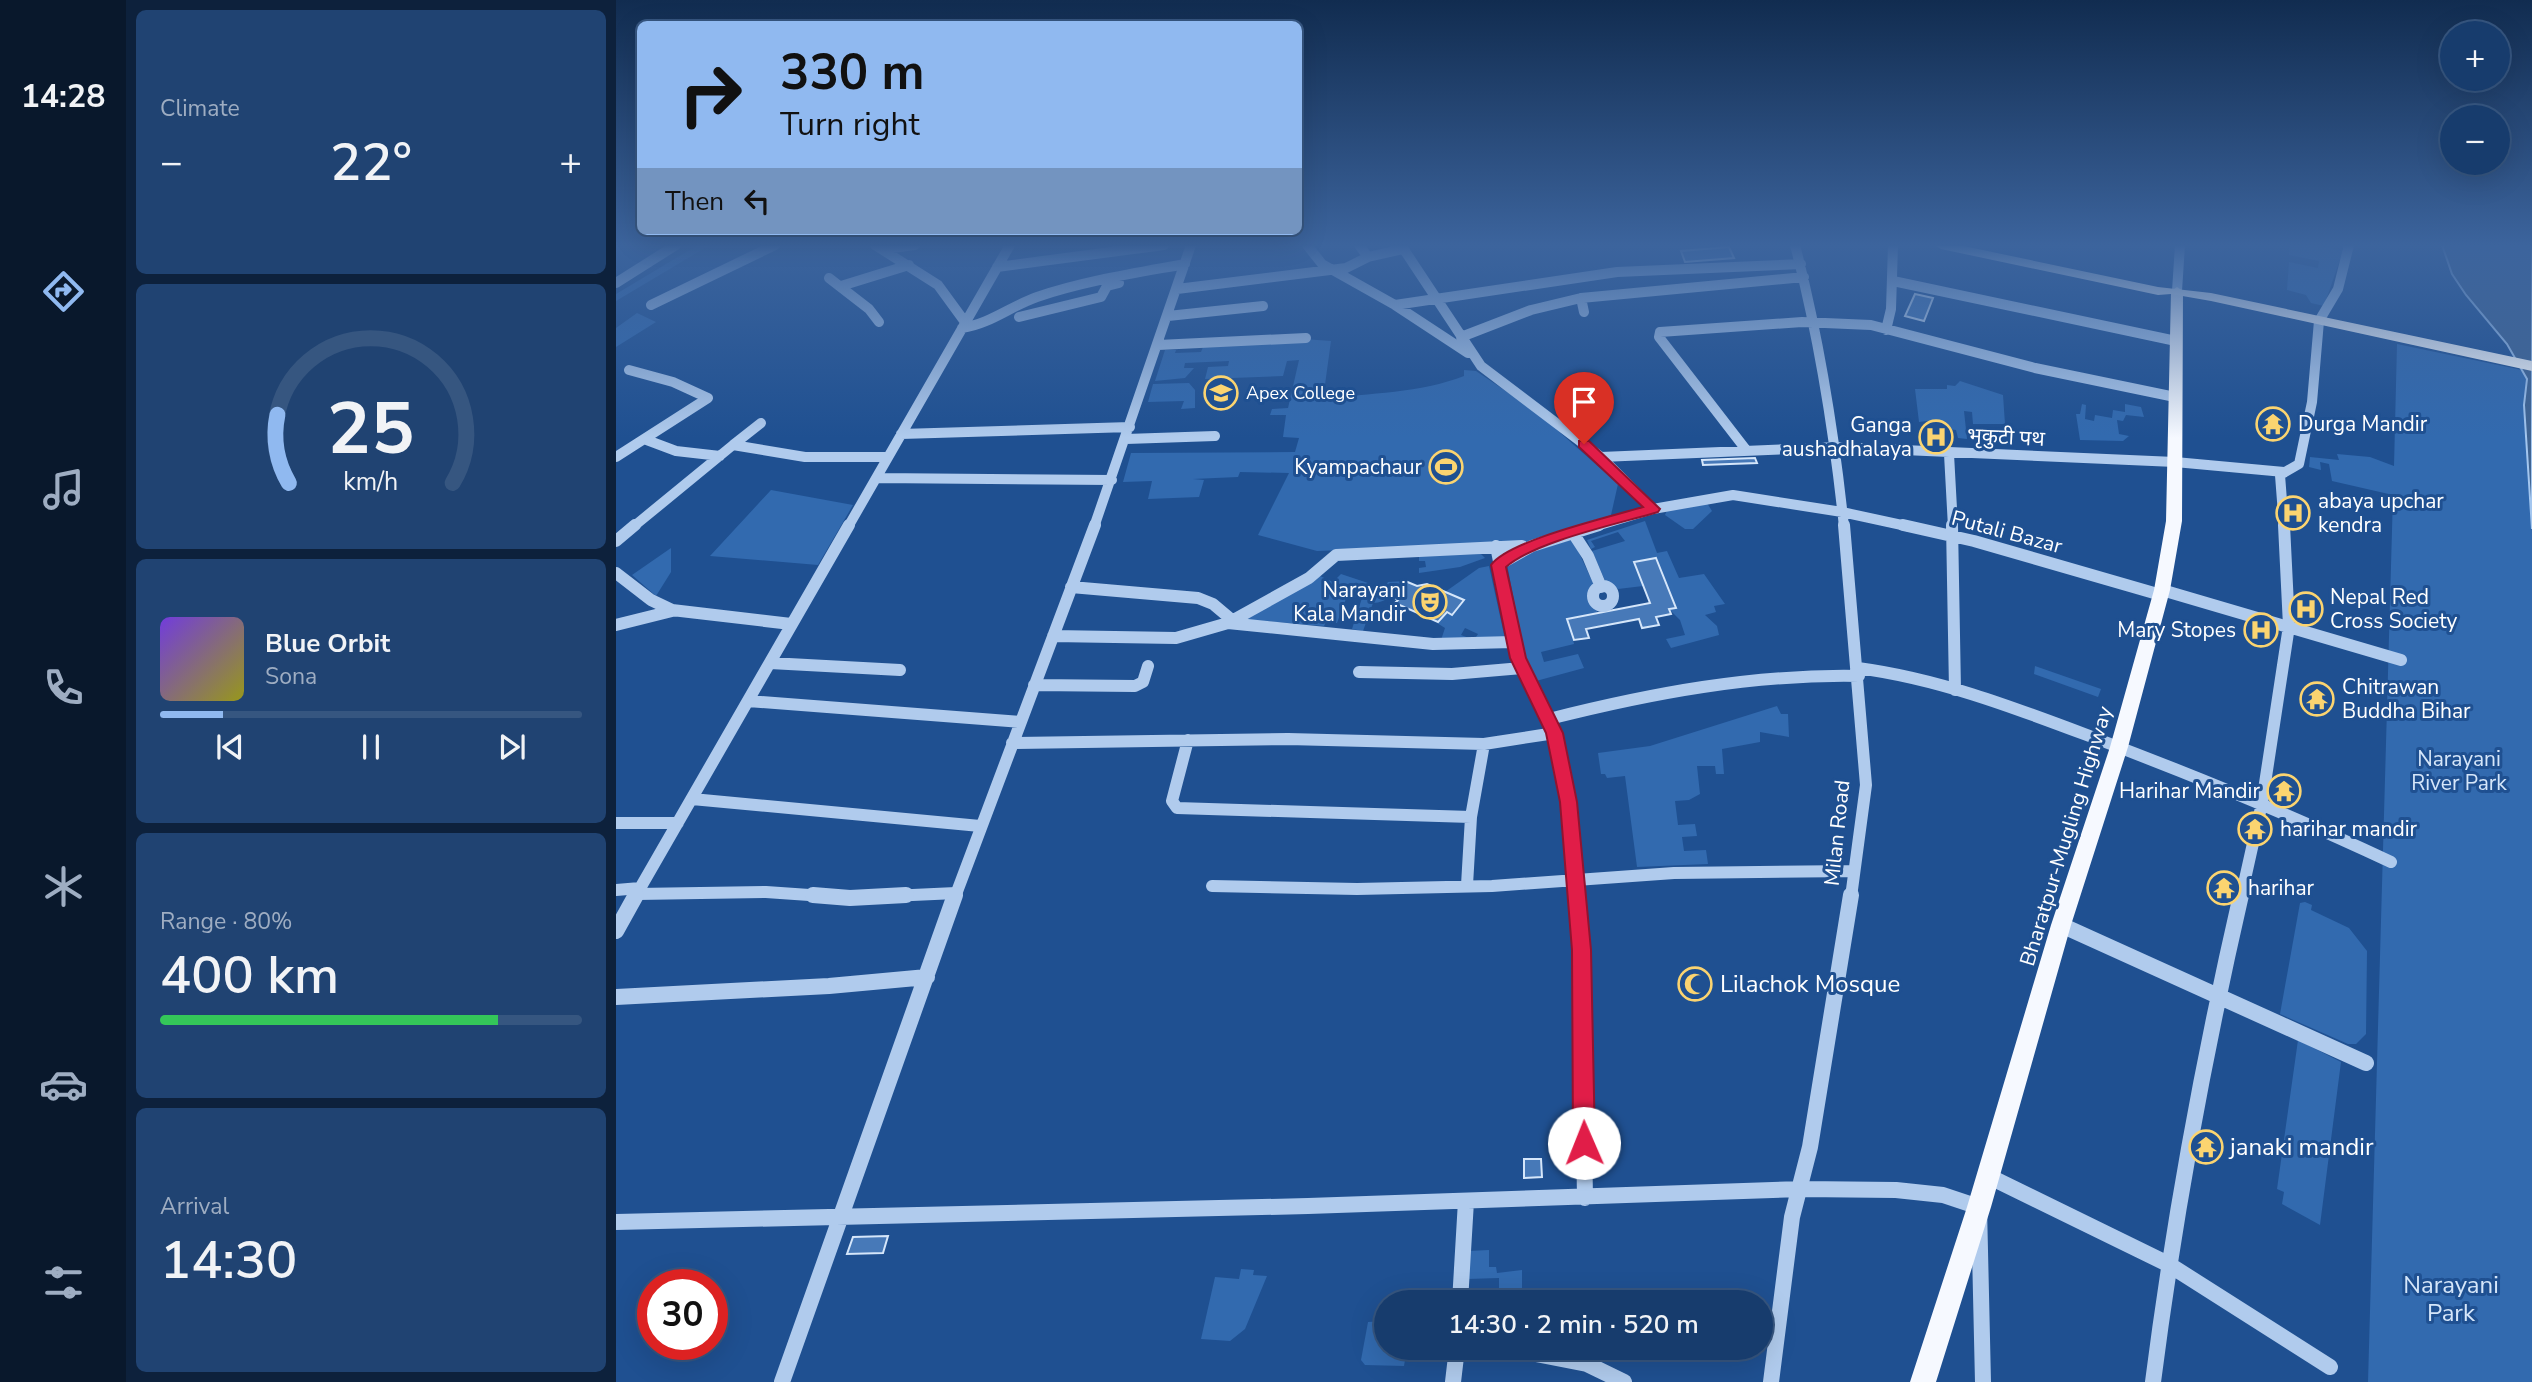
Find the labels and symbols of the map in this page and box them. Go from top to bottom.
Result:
pin [1554,372,1614,444]
school or university icon: Apex College [1202,374,1240,412]
place label: Apex College [1246,381,1355,405]
temple icon: Durga Mandir [2254,405,2292,443]
place label: Durga Mandir [2298,410,2428,438]
place label: Ganga aushadhalaya [1782,411,1912,463]
hospital icon: Ganga aushadhalaya [1917,418,1955,456]
street label: भृकुटी पथ [1966,421,2046,453]
sports icon: Kyampachaur [1427,448,1465,486]
place label: Kyampachaur [1294,453,1422,481]
place label: abaya upchar kendra [2318,487,2444,539]
hospital icon: abaya upchar kendra [2274,494,2312,532]
street label: Putali Bazar [1949,504,2066,560]
place label: Narayani Kala Mandir [1293,576,1406,628]
theatre icon: Narayani Kala Mandir [1411,583,1449,621]
place label: Nepal Red Cross Society [2330,583,2458,635]
hospital icon: Nepal Red Cross Society [2287,590,2325,628]
hospital icon: Mary Stopes [2242,611,2280,649]
place label: Mary Stopes [2117,616,2236,644]
place label: Chitrawan Buddha Bihar [2342,673,2471,725]
temple icon: Chitrawan Buddha Bihar [2298,680,2336,718]
street label: Bharatpur-Mugling Highway [2013,703,2119,969]
park label: Narayani River Park [2411,745,2507,797]
temple icon: Harihar Mandir [2265,772,2303,810]
place label: Harihar Mandir [2119,777,2260,805]
street label: Milan Road [1818,779,1856,887]
temple icon: harihar mandir [2236,810,2274,848]
place label: harihar mandir [2280,815,2418,843]
temple icon: harihar [2205,869,2243,907]
place label: harihar [2248,874,2315,902]
mosque icon: Lilachok Mosque [1676,965,1714,1003]
place label: Lilachok Mosque [1720,968,1900,1000]
position arrow [1547,1106,1621,1180]
temple icon: janaki mandir [2187,1128,2225,1166]
place label: janaki mandir [2228,1131,2374,1163]
speed limit sign: 30 [637,1269,728,1360]
park label: Narayani Park [2403,1269,2499,1329]

